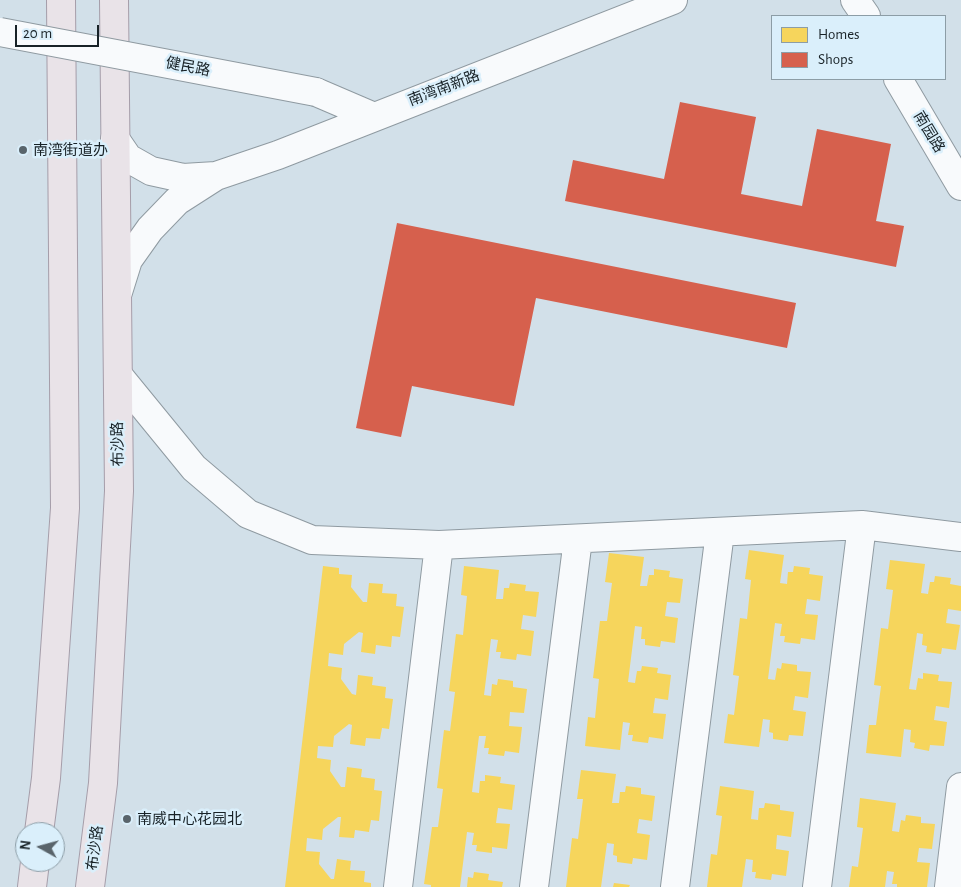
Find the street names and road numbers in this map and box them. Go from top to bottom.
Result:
street label: 健民路 [164,54,212,80]
street label: 南湾南新路 [406,66,482,110]
street label: 南园路 [910,108,948,156]
street label: 布沙路 [109,421,127,467]
street label: 布沙路 [83,825,107,871]

